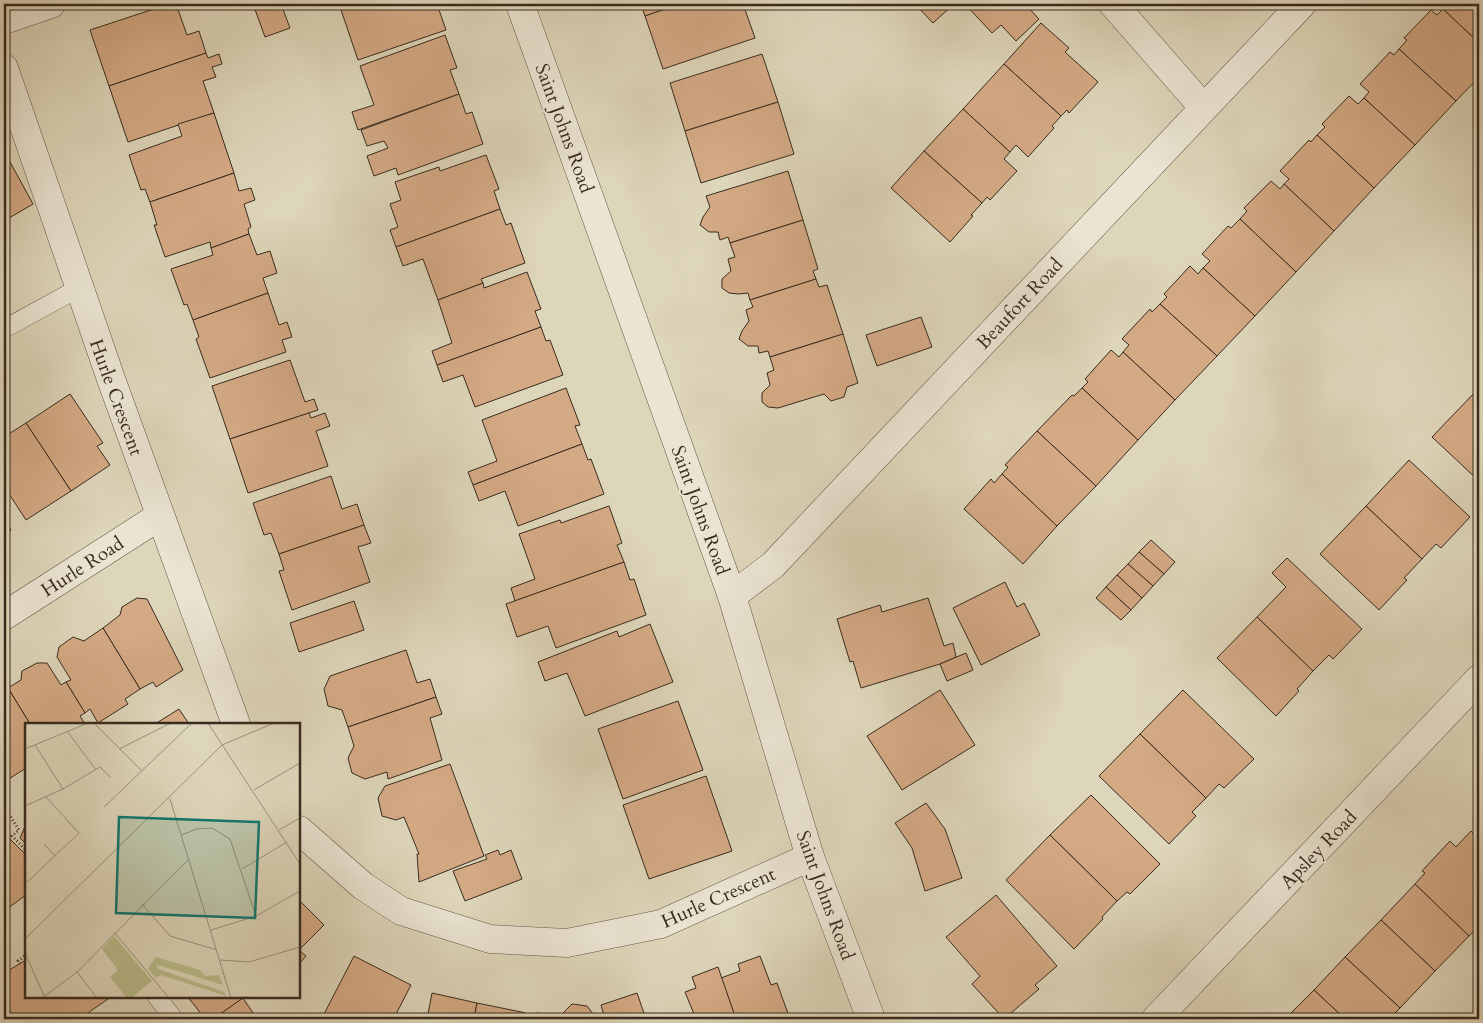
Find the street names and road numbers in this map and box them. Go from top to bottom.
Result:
street label: Saint Johns Road [529,60,600,197]
street label: Beaufort Road [971,252,1069,355]
street label: Hurle Crescent [83,335,149,459]
street label: Saint Johns Road [665,442,736,579]
street label: Hurle Road [36,530,129,603]
street label: Apsley Road [1275,805,1363,895]
street label: Saint Johns Road [790,827,861,964]
street label: Hurle Crescent [657,861,780,935]

